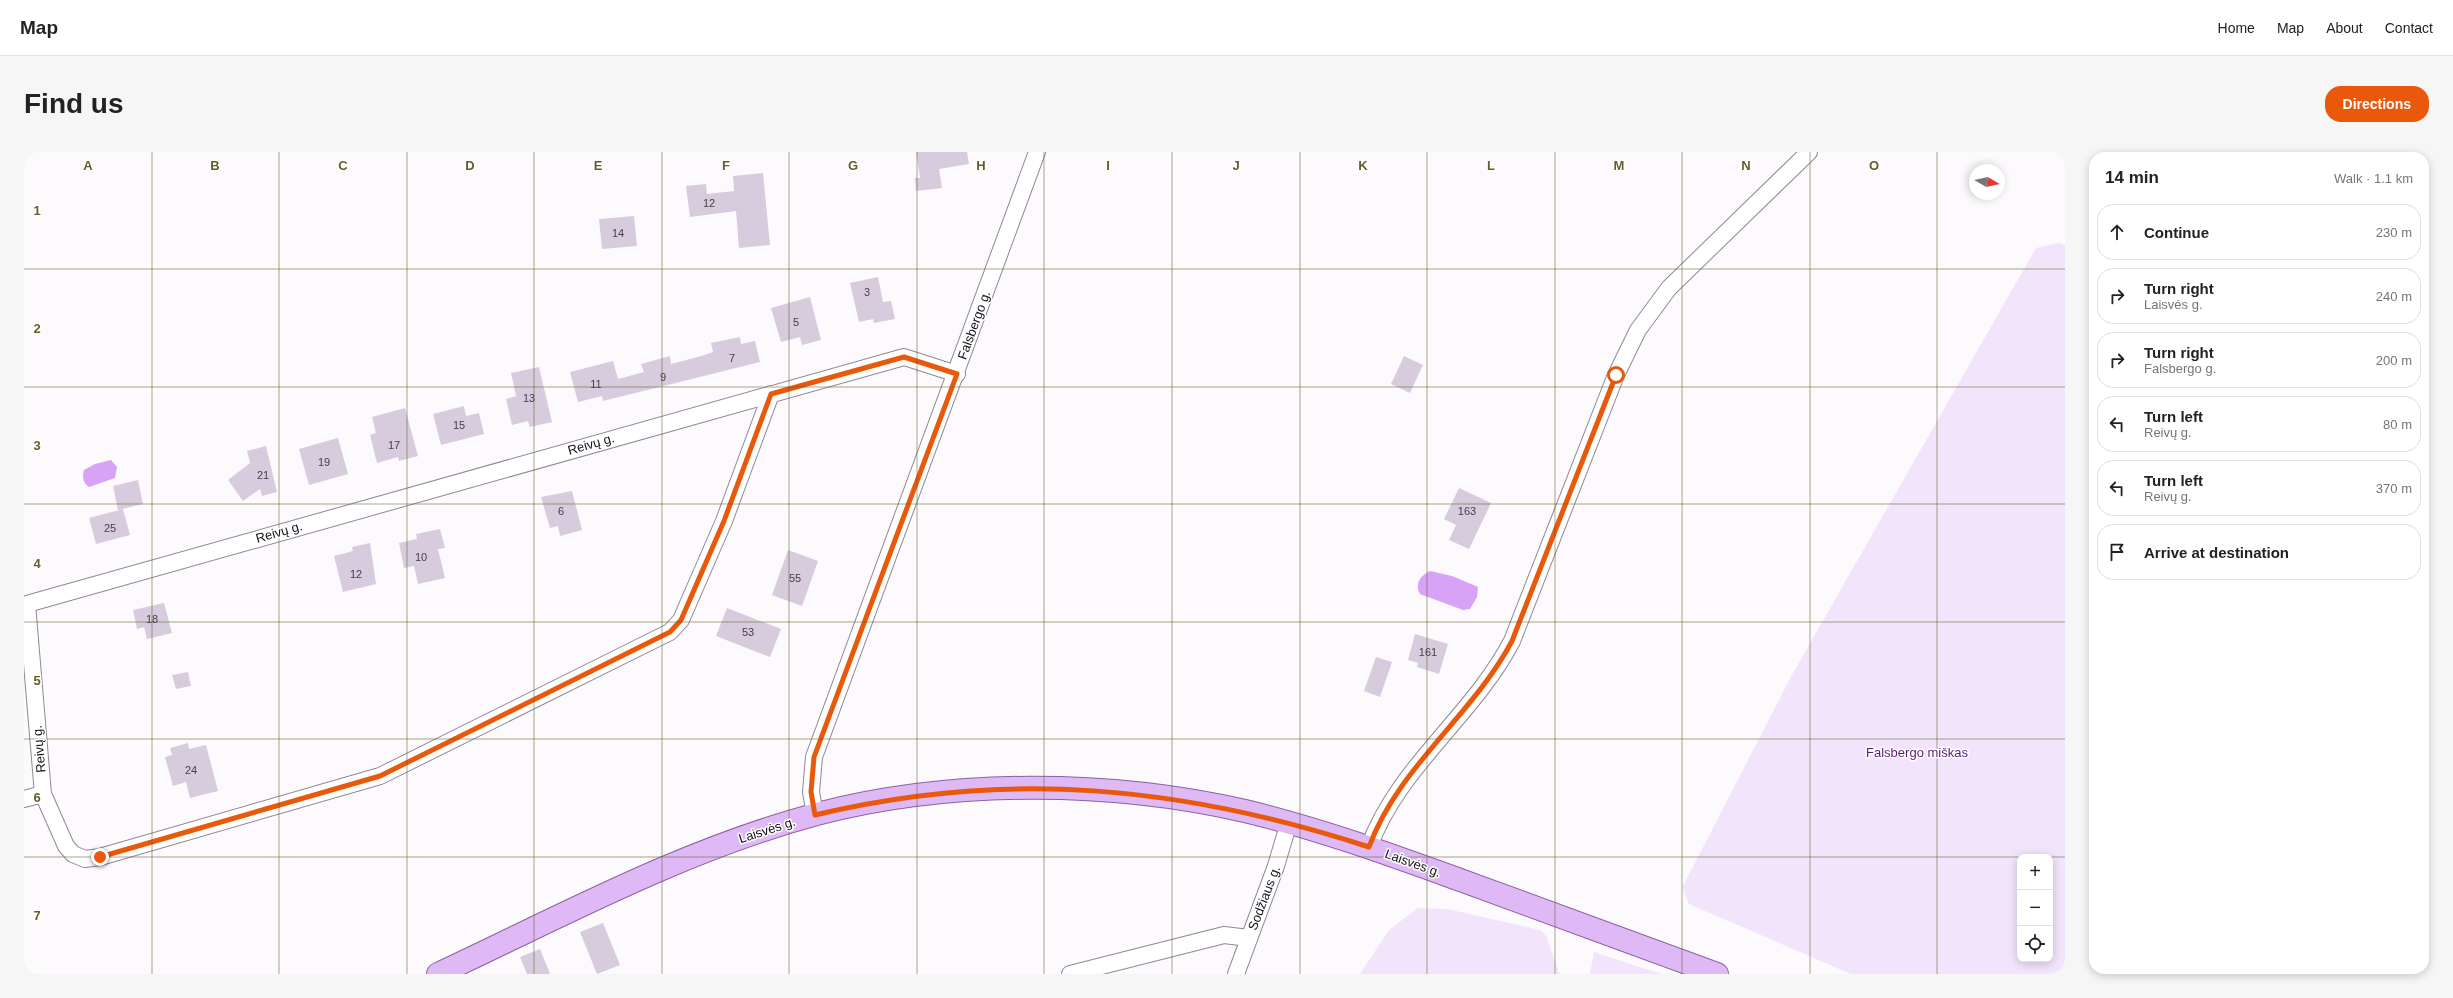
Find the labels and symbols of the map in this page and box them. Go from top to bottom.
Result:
text: A [83,158,93,173]
text: B [210,158,220,173]
text: C [338,158,348,173]
text: D [465,158,475,173]
text: E [594,158,603,173]
text: F [722,158,730,173]
text: G [848,158,858,173]
text: H [976,158,986,173]
text: I [1106,158,1110,173]
text: J [1232,158,1240,173]
text: K [1358,158,1368,173]
text: L [1487,158,1495,173]
text: M [1614,158,1624,173]
text: N [1741,158,1751,173]
text: O [1869,158,1879,173]
north arrow [1969,164,2005,200]
house number: 12 [703,197,715,209]
text: 1 [33,203,41,218]
house number: 14 [612,227,624,239]
house number: 3 [864,286,870,298]
street label: Falsbergo g. [955,288,993,362]
house number: 5 [793,316,799,328]
text: 2 [33,321,41,336]
house number: 7 [729,352,735,364]
route start [1607,366,1625,384]
house number: 9 [660,371,666,383]
house number: 11 [590,378,602,390]
house number: 13 [523,392,535,404]
house number: 15 [453,419,465,431]
street label: Reivų g. [566,430,616,458]
text: 3 [33,438,41,453]
house number: 17 [388,439,400,451]
house number: 19 [318,456,330,468]
house number: 21 [257,469,269,481]
house number: 6 [558,505,564,517]
house number: 163 [1458,505,1476,517]
street label: Reivų g. [254,518,304,546]
house number: 25 [104,522,116,534]
house number: 10 [415,551,427,563]
text: 4 [33,556,41,571]
house number: 12 [350,568,362,580]
house number: 55 [789,572,801,584]
house number: 18 [146,613,158,625]
house number: 53 [742,626,754,638]
house number: 161 [1419,646,1437,658]
text: 5 [33,673,41,688]
street label: Reivų g. [29,725,49,773]
park label: Falsbergo miškas [1866,745,1968,760]
house number: 24 [185,764,197,776]
text: 6 [33,790,41,805]
street label: Laisvės g. [737,814,797,846]
street label: Laisvės g. [1383,846,1443,880]
route end [91,848,109,866]
street label: Sodžiaus g. [1245,864,1283,932]
text: 7 [33,908,41,923]

